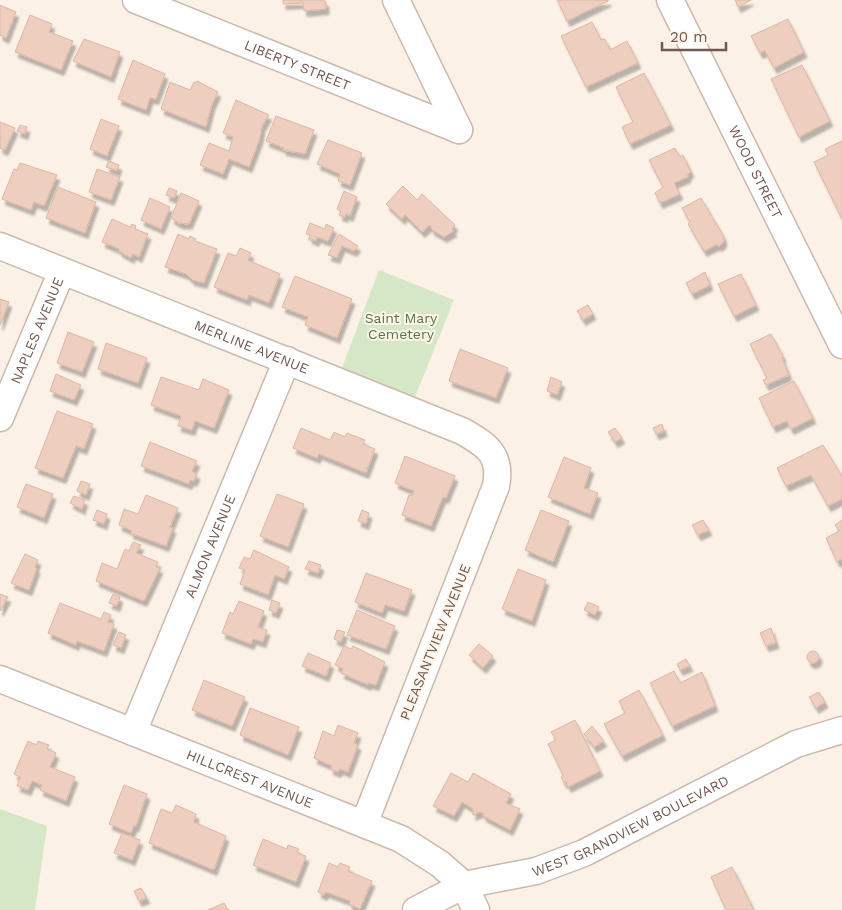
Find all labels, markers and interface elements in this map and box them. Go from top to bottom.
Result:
scale bar [662,20,726,52]
text: 20 m [670,28,708,46]
street label: LIBERTY STREET [242,36,353,94]
street label: WOOD STREET [726,123,786,221]
street label: NAPLES AVENUE [7,275,66,386]
park label: Saint Mary Cemetery [365,310,438,342]
street label: MERLINE AVENUE [192,317,311,377]
street label: ALMON AVENUE [181,492,238,600]
street label: PLEASANTVIEW AVENUE [396,562,474,722]
street label: HILLCREST AVENUE [184,746,316,811]
street label: WEST GRANDVIEW BOULEVARD [530,772,731,880]

